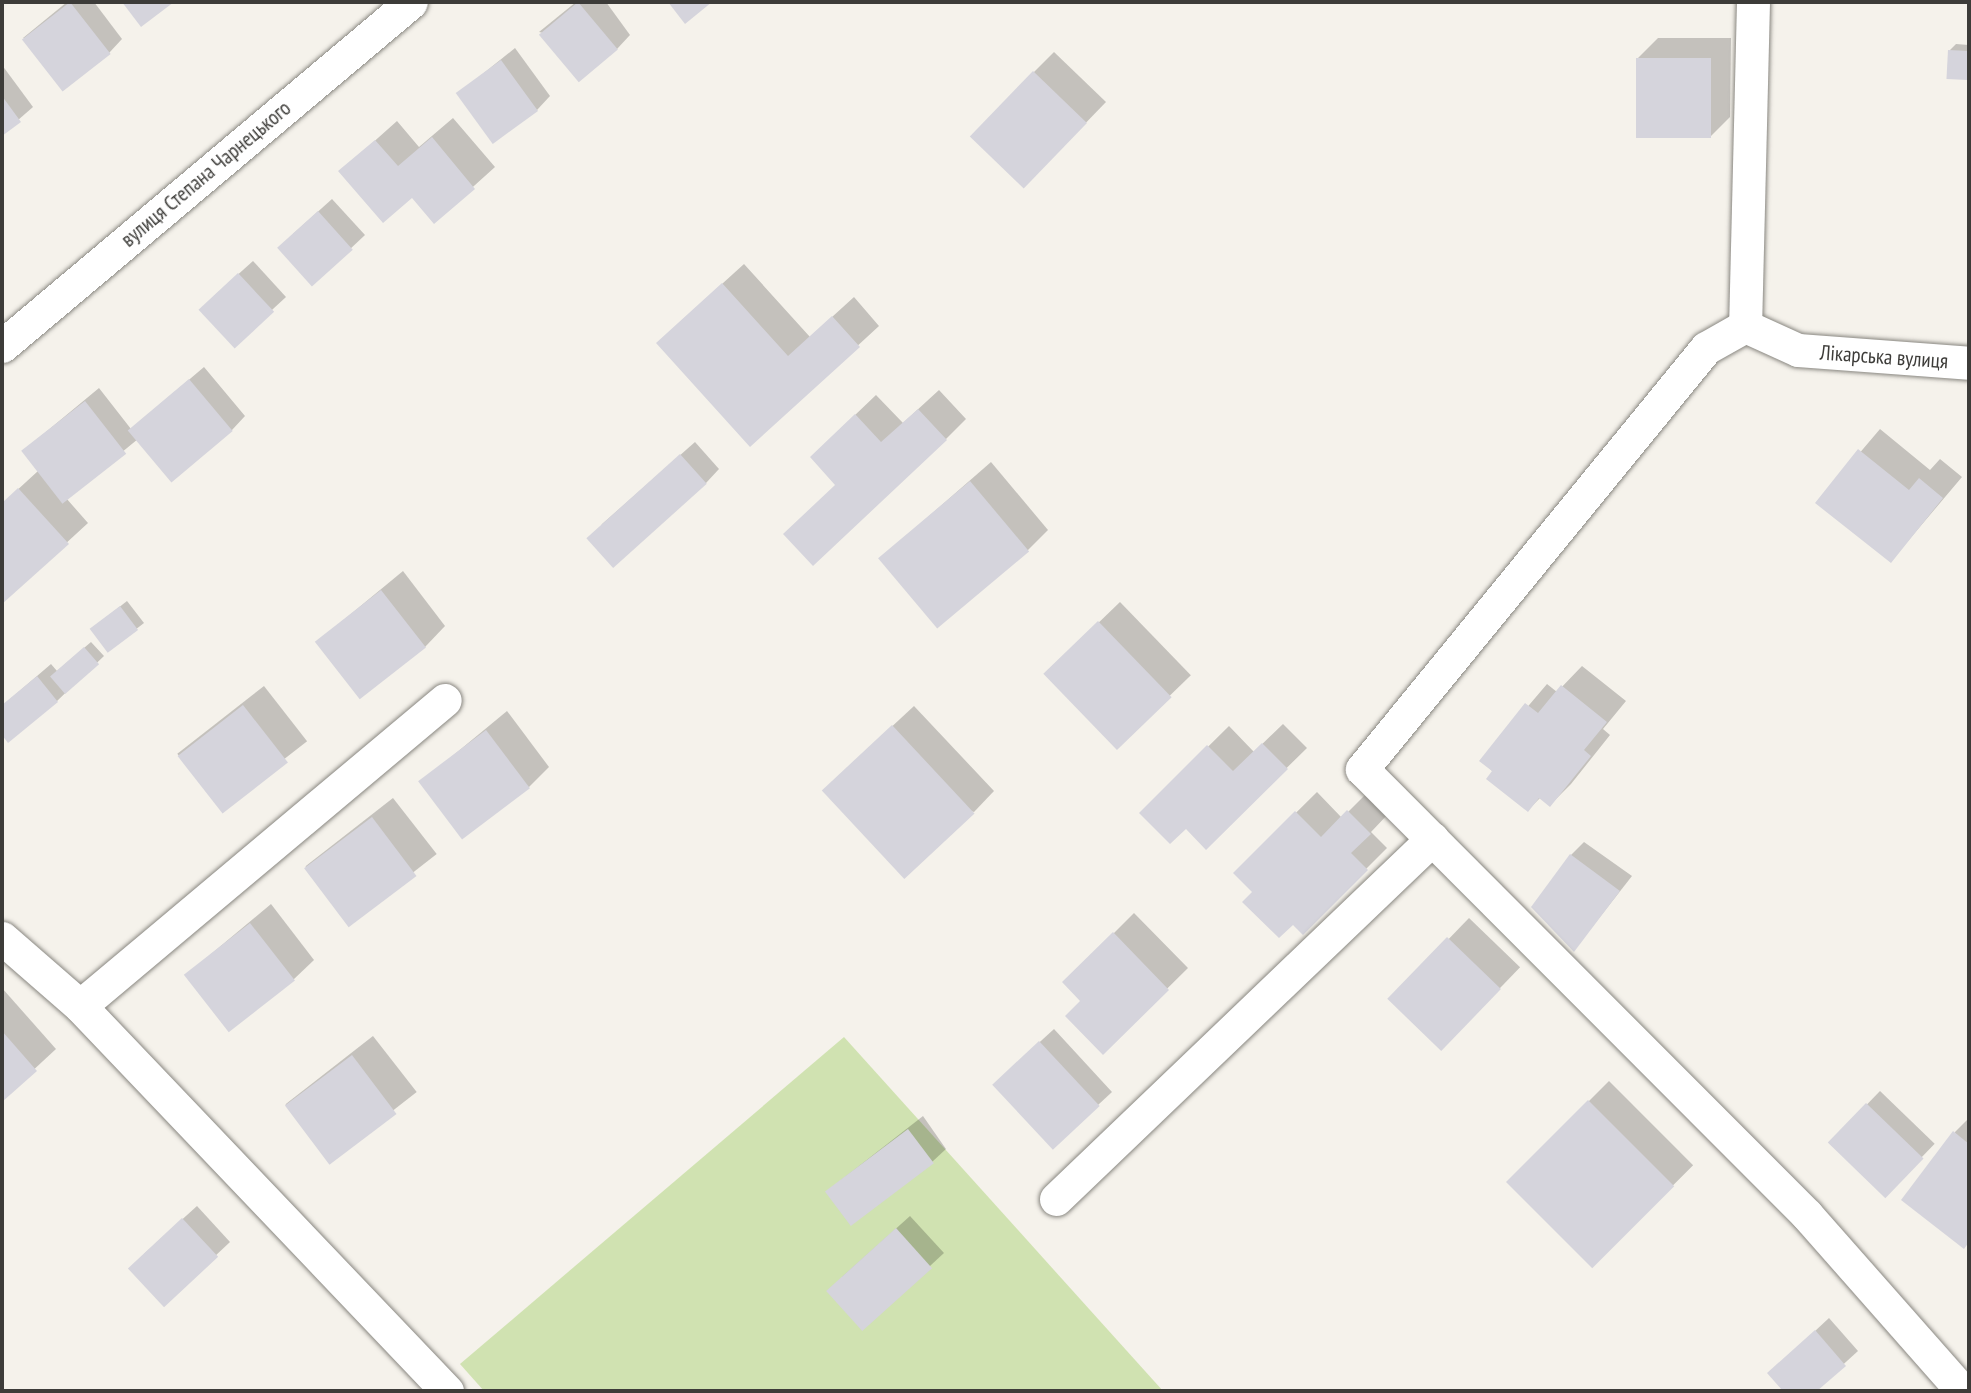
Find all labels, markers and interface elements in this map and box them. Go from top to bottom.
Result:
street label: вулиця Степана Чарнецького [116,96,296,252]
street label: Лікарська вулиця [1819,340,1949,374]

